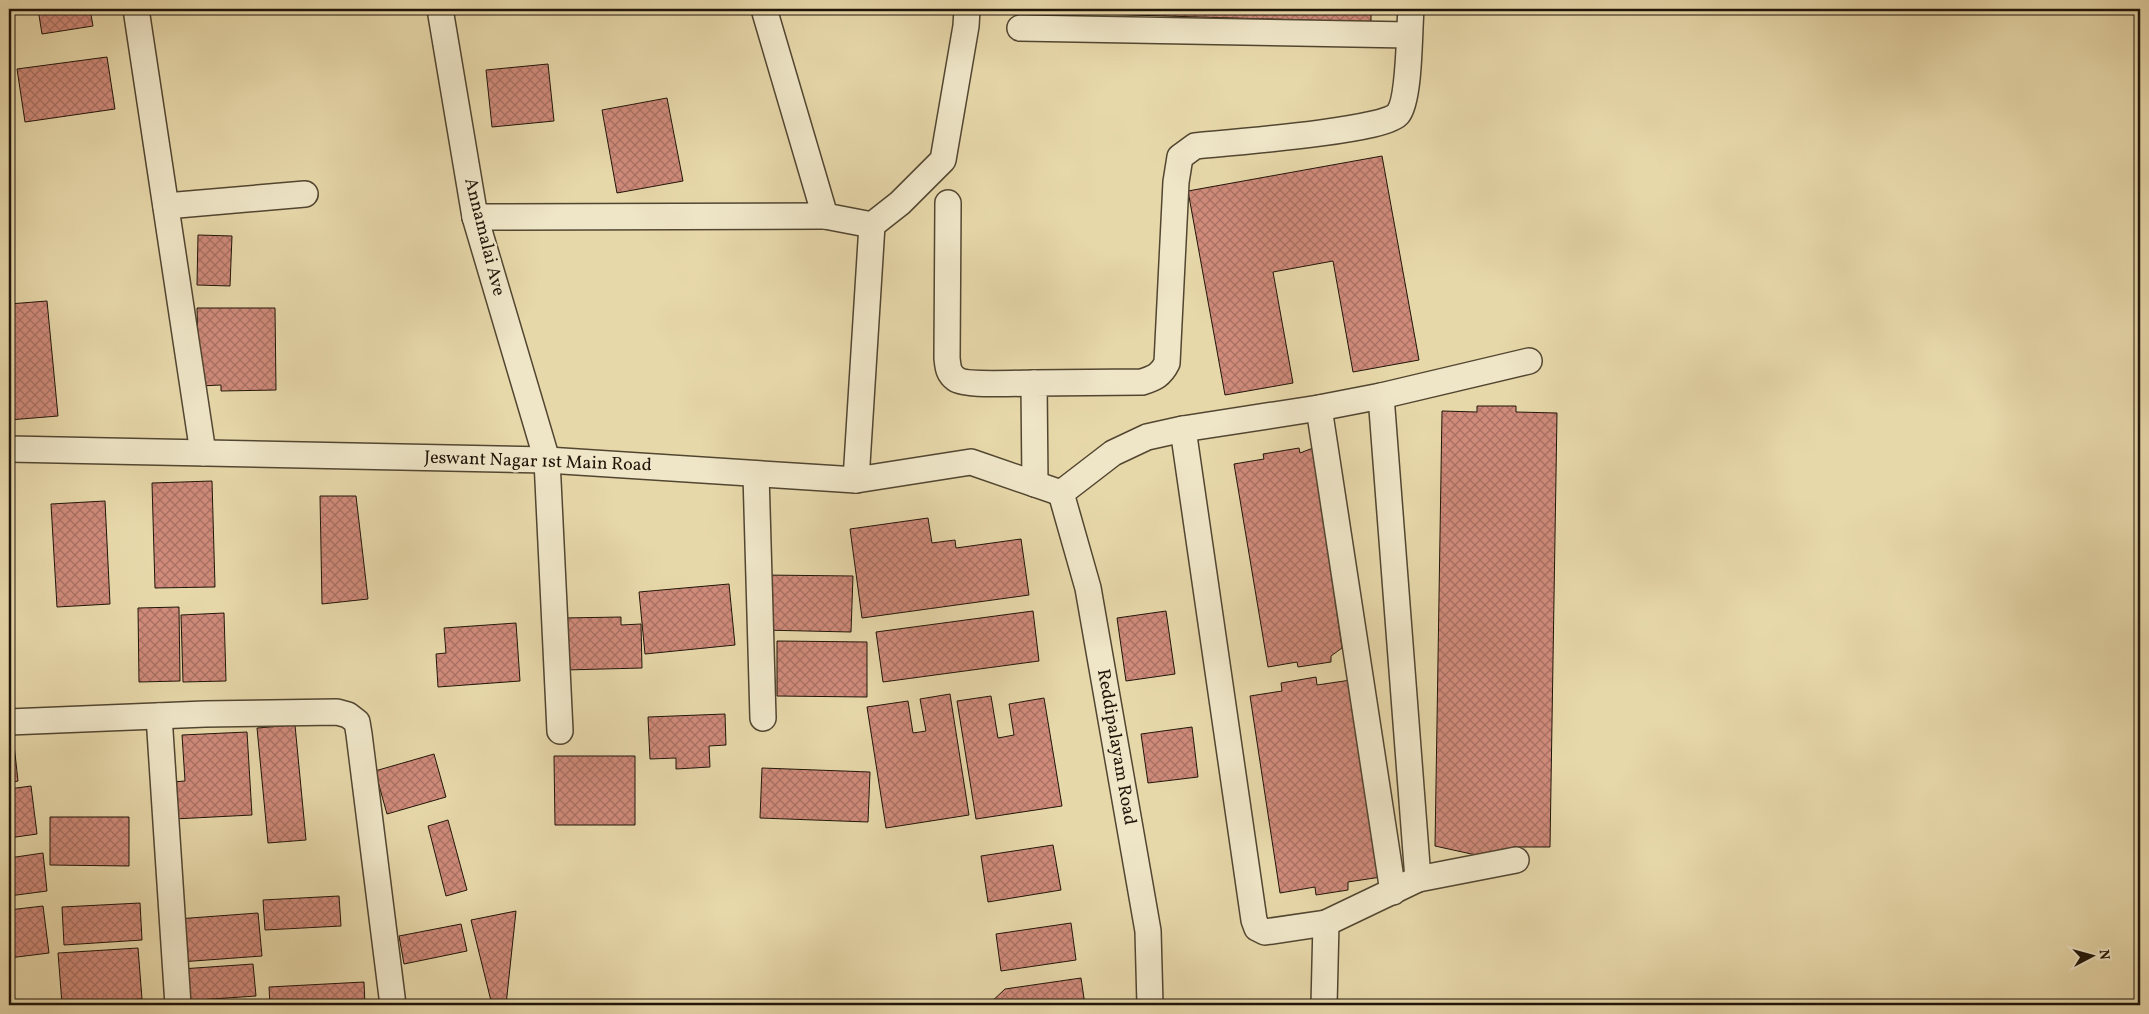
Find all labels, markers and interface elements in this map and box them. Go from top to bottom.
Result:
street label: Annamalai Ave [457,175,511,299]
street label: Jeswant Nagar 1st Main Road [424,446,652,478]
street label: Reddipalayam Road [1090,667,1142,827]
north arrow [2066,932,2116,982]
text: N [2093,949,2113,961]

